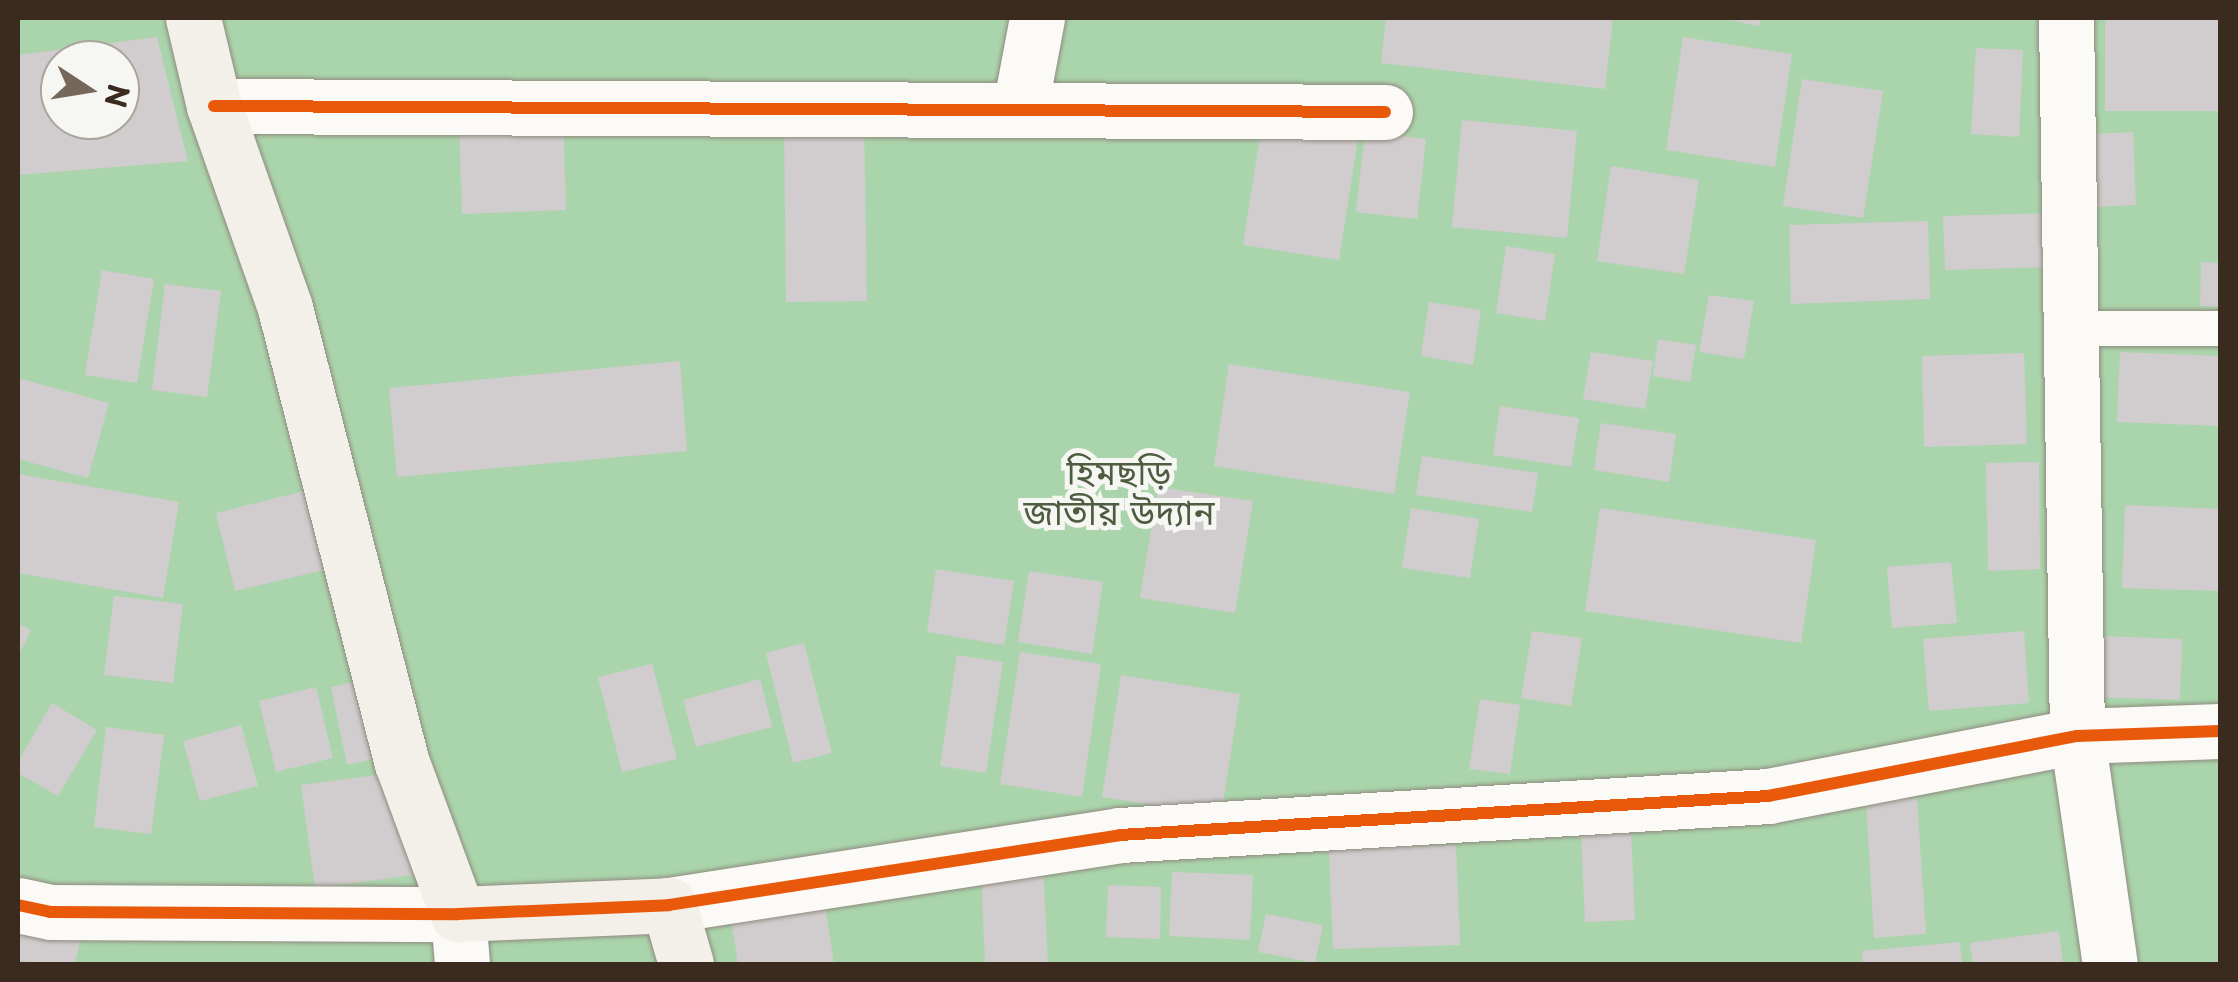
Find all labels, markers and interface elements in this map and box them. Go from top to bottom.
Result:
north arrow [40,40,140,140]
text: N [95,81,141,111]
park label: হিমছড়ি জাতীয় উদ্যান [1024,450,1214,532]

